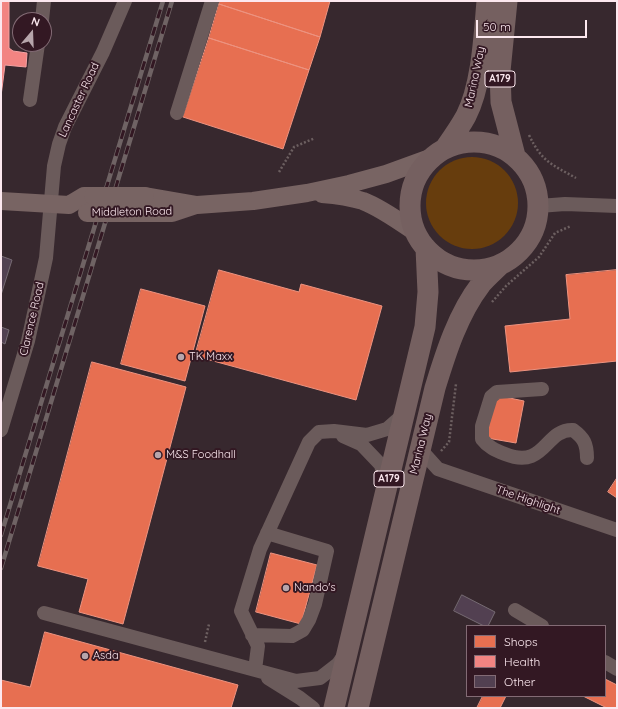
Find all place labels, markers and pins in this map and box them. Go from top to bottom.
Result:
place label: TK Maxx [189,350,232,364]
marker: TK Maxx [176,352,186,362]
place label: M&S Foodhall [166,448,236,462]
marker: M&S Foodhall [153,450,163,460]
place label: Nando's [294,581,336,595]
marker: Nando's [281,583,291,593]
place label: Asda [93,649,119,663]
marker: Asda [80,651,90,661]

